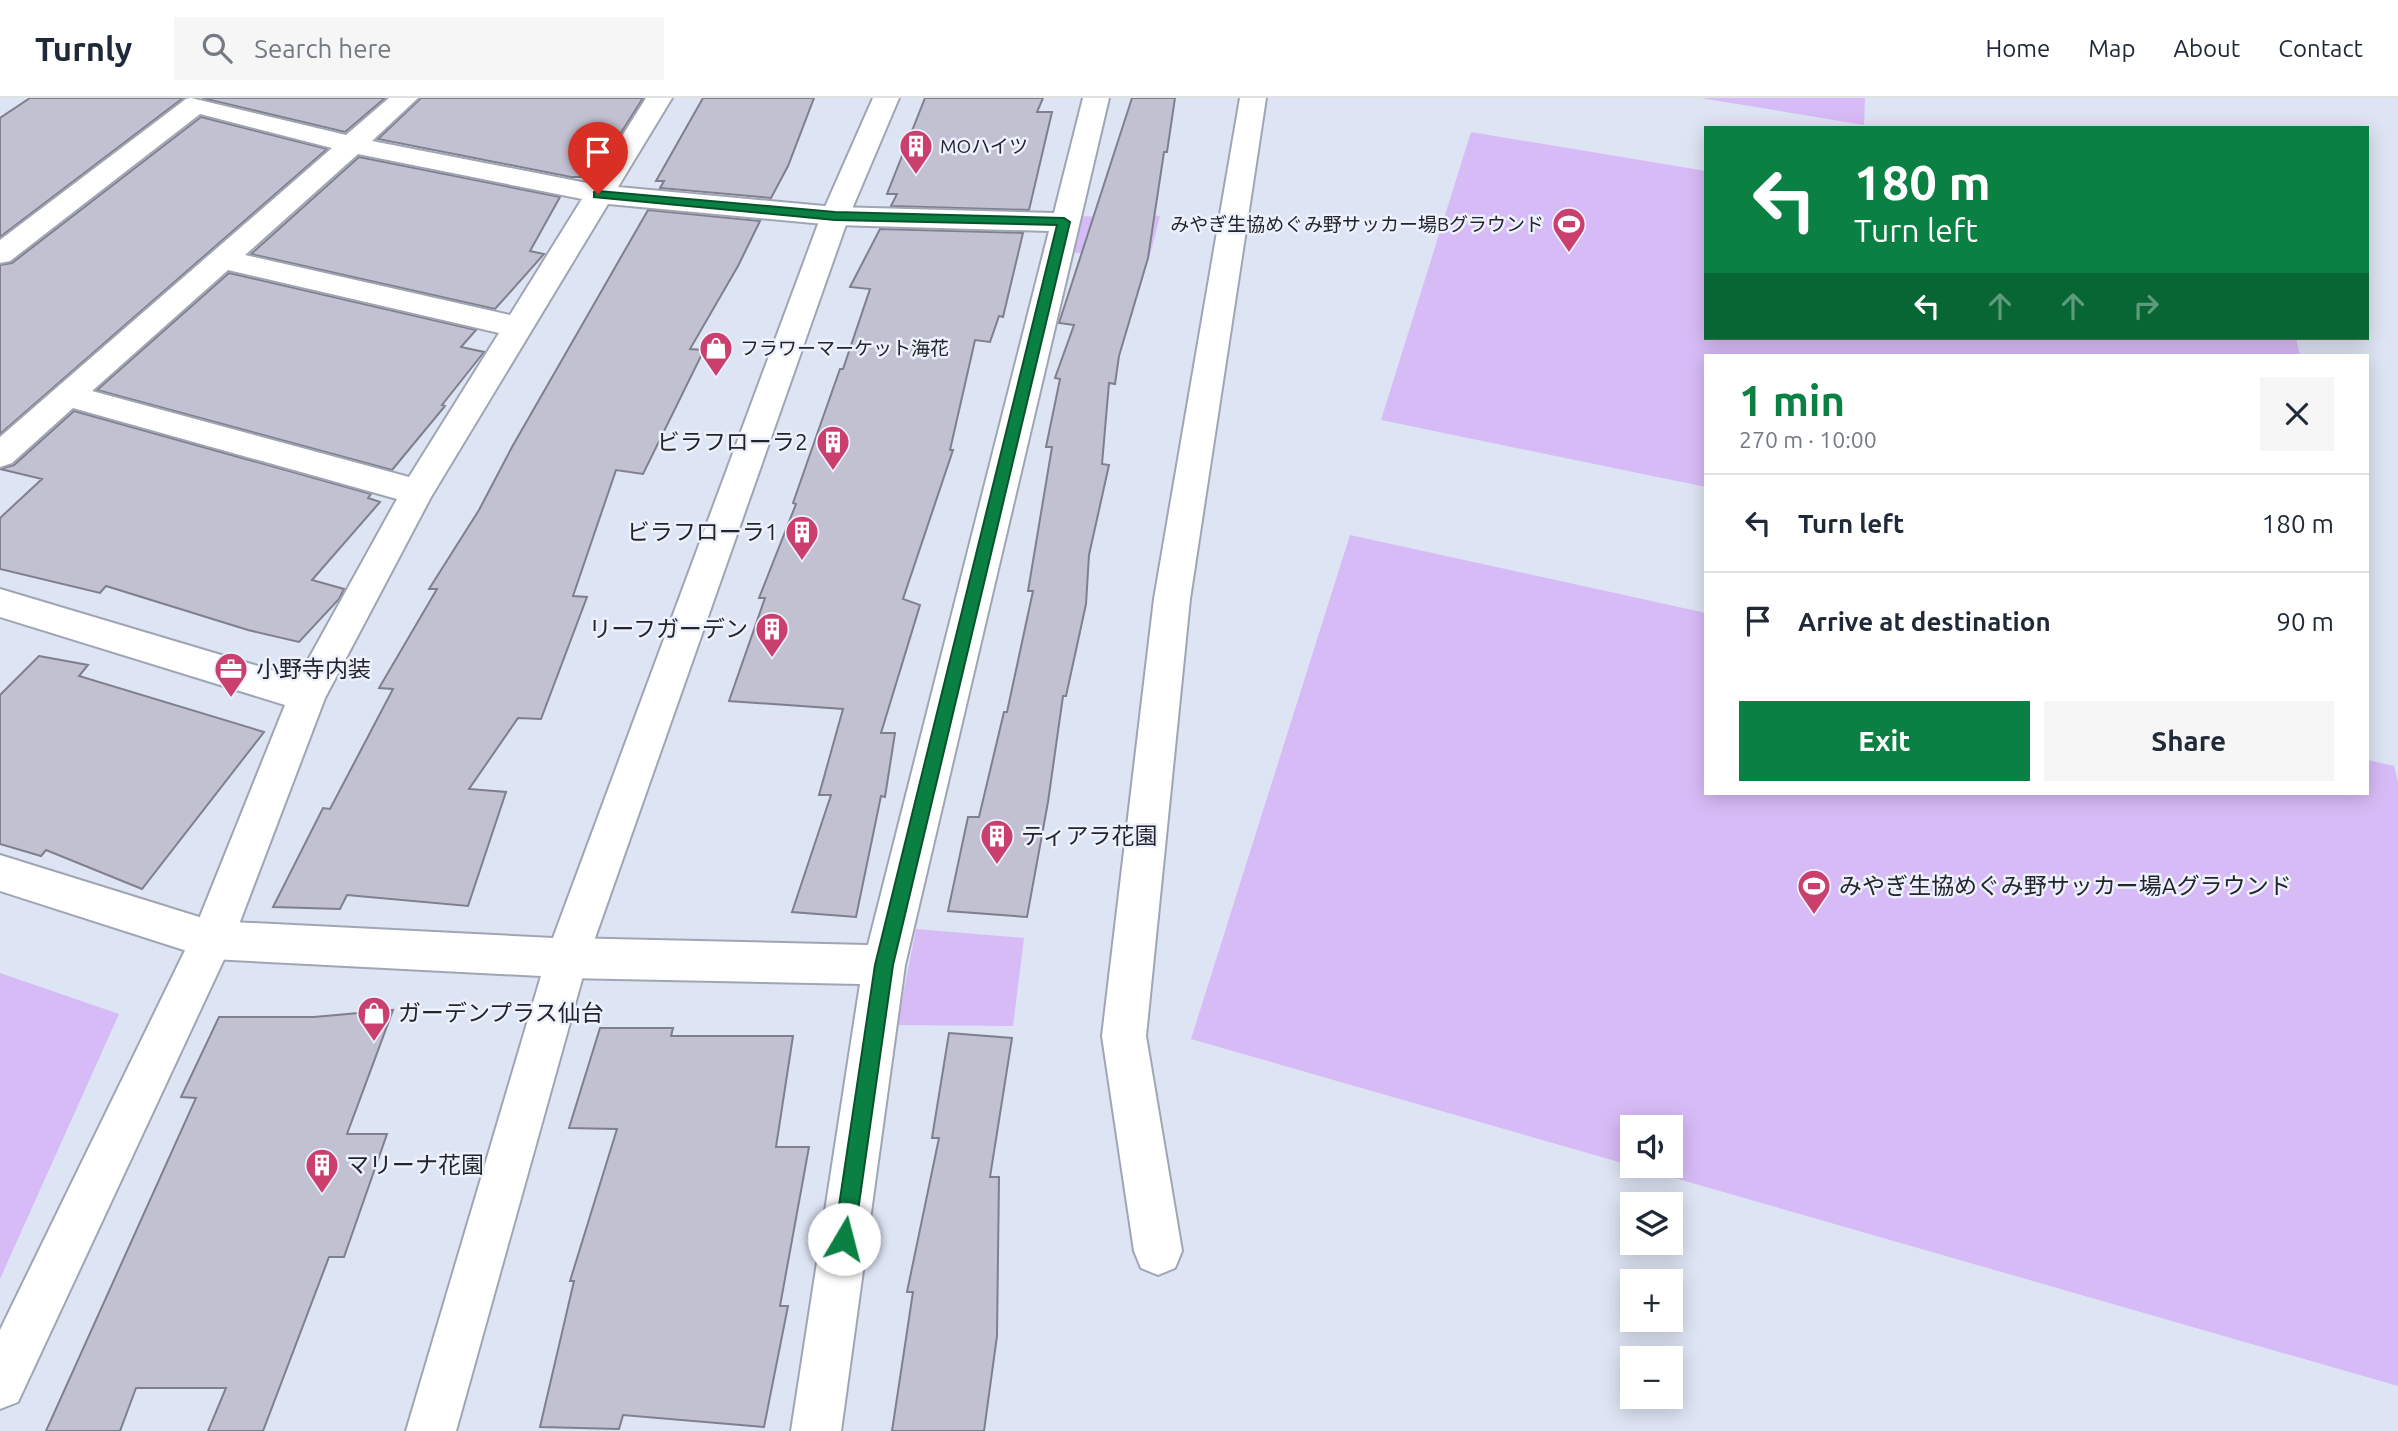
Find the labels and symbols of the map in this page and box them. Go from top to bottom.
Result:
pin [568,122,628,194]
building icon: MOハイツ [897,127,935,176]
place label: MOハイツ [940,135,1028,157]
sports icon: みやぎ生協めぐみ野サッカー場Bグラウンド [1550,205,1588,254]
place label: みやぎ生協めぐみ野サッカー場Bグラウンド [1170,213,1544,235]
shop icon: フラワーマーケット海花 [697,329,735,378]
place label: フラワーマーケット海花 [740,337,949,359]
building icon: ビラフローラ2 [814,423,852,472]
place label: ビラフローラ2 [657,429,808,454]
building icon: ビラフローラ1 [783,513,821,562]
place label: ビラフローラ1 [627,519,778,544]
building icon: リーフガーデン [753,610,791,659]
place label: リーフガーデン [588,616,748,641]
office icon: 小野寺内装 [212,650,250,699]
place label: 小野寺内装 [256,656,371,681]
building icon: ティアラ花園 [978,817,1016,866]
place label: ティアラ花園 [1021,823,1158,848]
sports icon: みやぎ生協めぐみ野サッカー場Aグラウンド [1795,867,1833,916]
place label: みやぎ生協めぐみ野サッカー場Aグラウンド [1839,873,2292,898]
shop icon: ガーデンプラス仙台 [355,994,393,1043]
place label: ガーデンプラス仙台 [398,1000,604,1025]
building icon: マリーナ花園 [303,1146,341,1195]
place label: マリーナ花園 [346,1152,484,1177]
position arrow [807,1202,881,1276]

